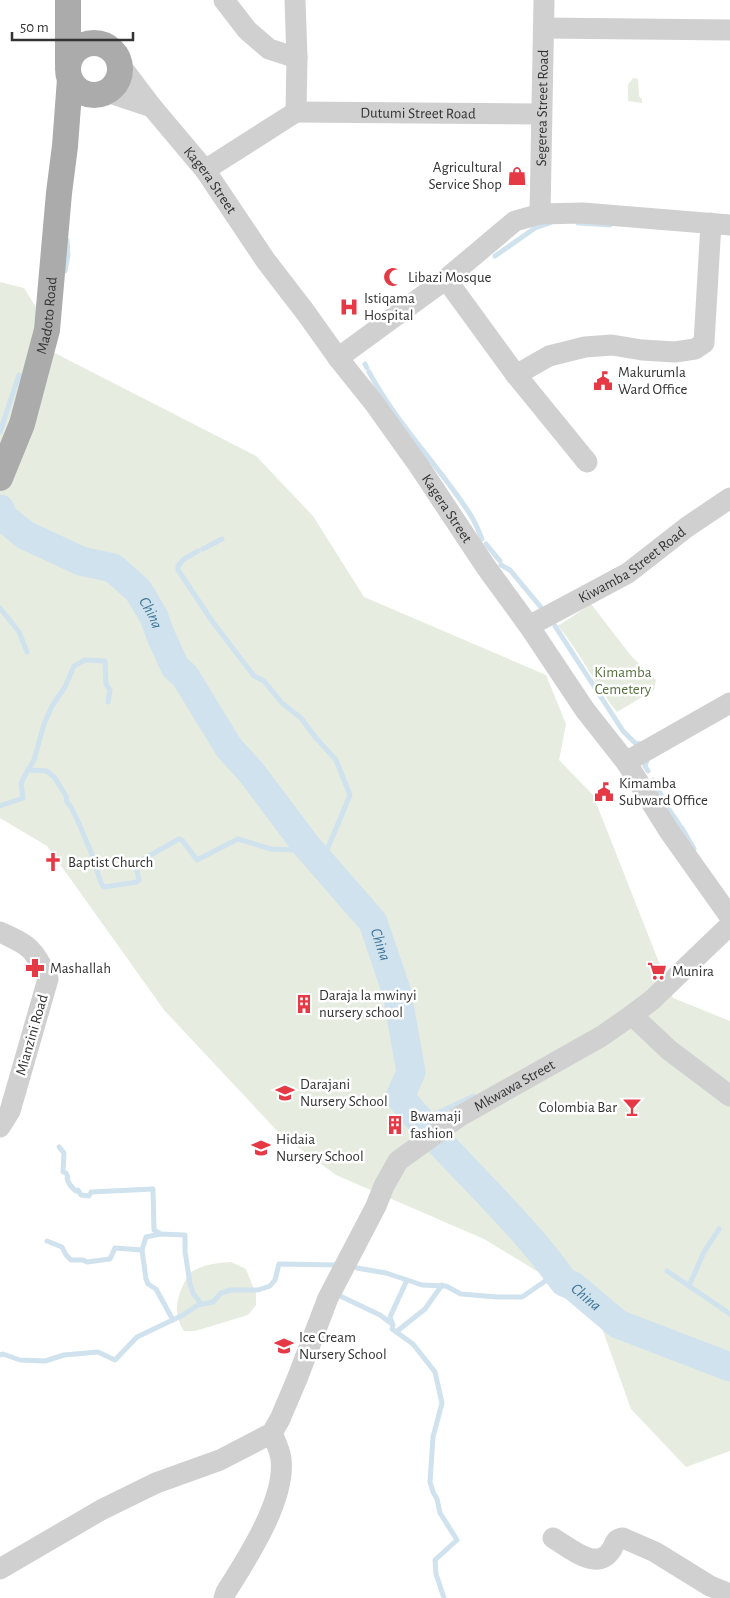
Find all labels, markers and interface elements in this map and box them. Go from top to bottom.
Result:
scale bar [12,10,134,42]
text: 50 m [20,20,49,35]
street label: Segerea Street Road [533,49,551,167]
street label: Dutumi Street Road [360,105,476,121]
street label: Kagera Street [181,144,240,216]
place label: Agricultural Service Shop [428,160,502,192]
shop icon: Agricultural Service Shop [506,165,528,187]
mosque icon: Libazi Mosque [382,266,404,288]
place label: Libazi Mosque [408,270,492,285]
street label: Madoto Road [33,276,59,356]
place label: Istiqama Hospital [364,291,415,323]
hospital icon: Istiqama Hospital [338,296,360,318]
place label: Makurumla Ward Office [618,365,688,397]
public building icon: Makurumla Ward Office [592,370,614,392]
street label: Kagera Street [419,471,475,545]
street label: Kiwamba Street Road [576,524,688,606]
water label: China [136,594,165,631]
park label: Kimamba Cemetery [594,665,652,697]
place label: Kimamba Subward Office [619,776,708,808]
public building icon: Kimamba Subward Office [593,781,615,803]
church icon: Baptist Church [42,851,64,873]
place label: Baptist Church [68,855,153,870]
water label: China [368,926,394,963]
pharmacy icon: Mashallah [24,957,46,979]
supermarket icon: Munira [646,960,668,982]
place label: Mashallah [50,961,111,976]
place label: Munira [672,964,714,979]
place label: Daraja la mwinyi nursery school [319,988,417,1020]
street label: Mianzini Road [13,993,51,1077]
building icon: Daraja la mwinyi nursery school [293,993,315,1015]
street label: Mkwawa Street [471,1057,557,1114]
place label: Darajani Nursery School [300,1077,388,1109]
school or university icon: Darajani Nursery School [274,1082,296,1104]
bar icon: Colombia Bar [621,1096,643,1118]
place label: Colombia Bar [539,1100,617,1115]
place label: Bwamaji fashion [410,1109,461,1141]
building icon: Bwamaji fashion [384,1114,406,1136]
place label: Hidaia Nursery School [276,1132,364,1164]
school or university icon: Hidaia Nursery School [250,1137,272,1159]
water label: China [568,1280,604,1314]
place label: Ice Cream Nursery School [299,1330,387,1362]
school or university icon: Ice Cream Nursery School [273,1335,295,1357]

